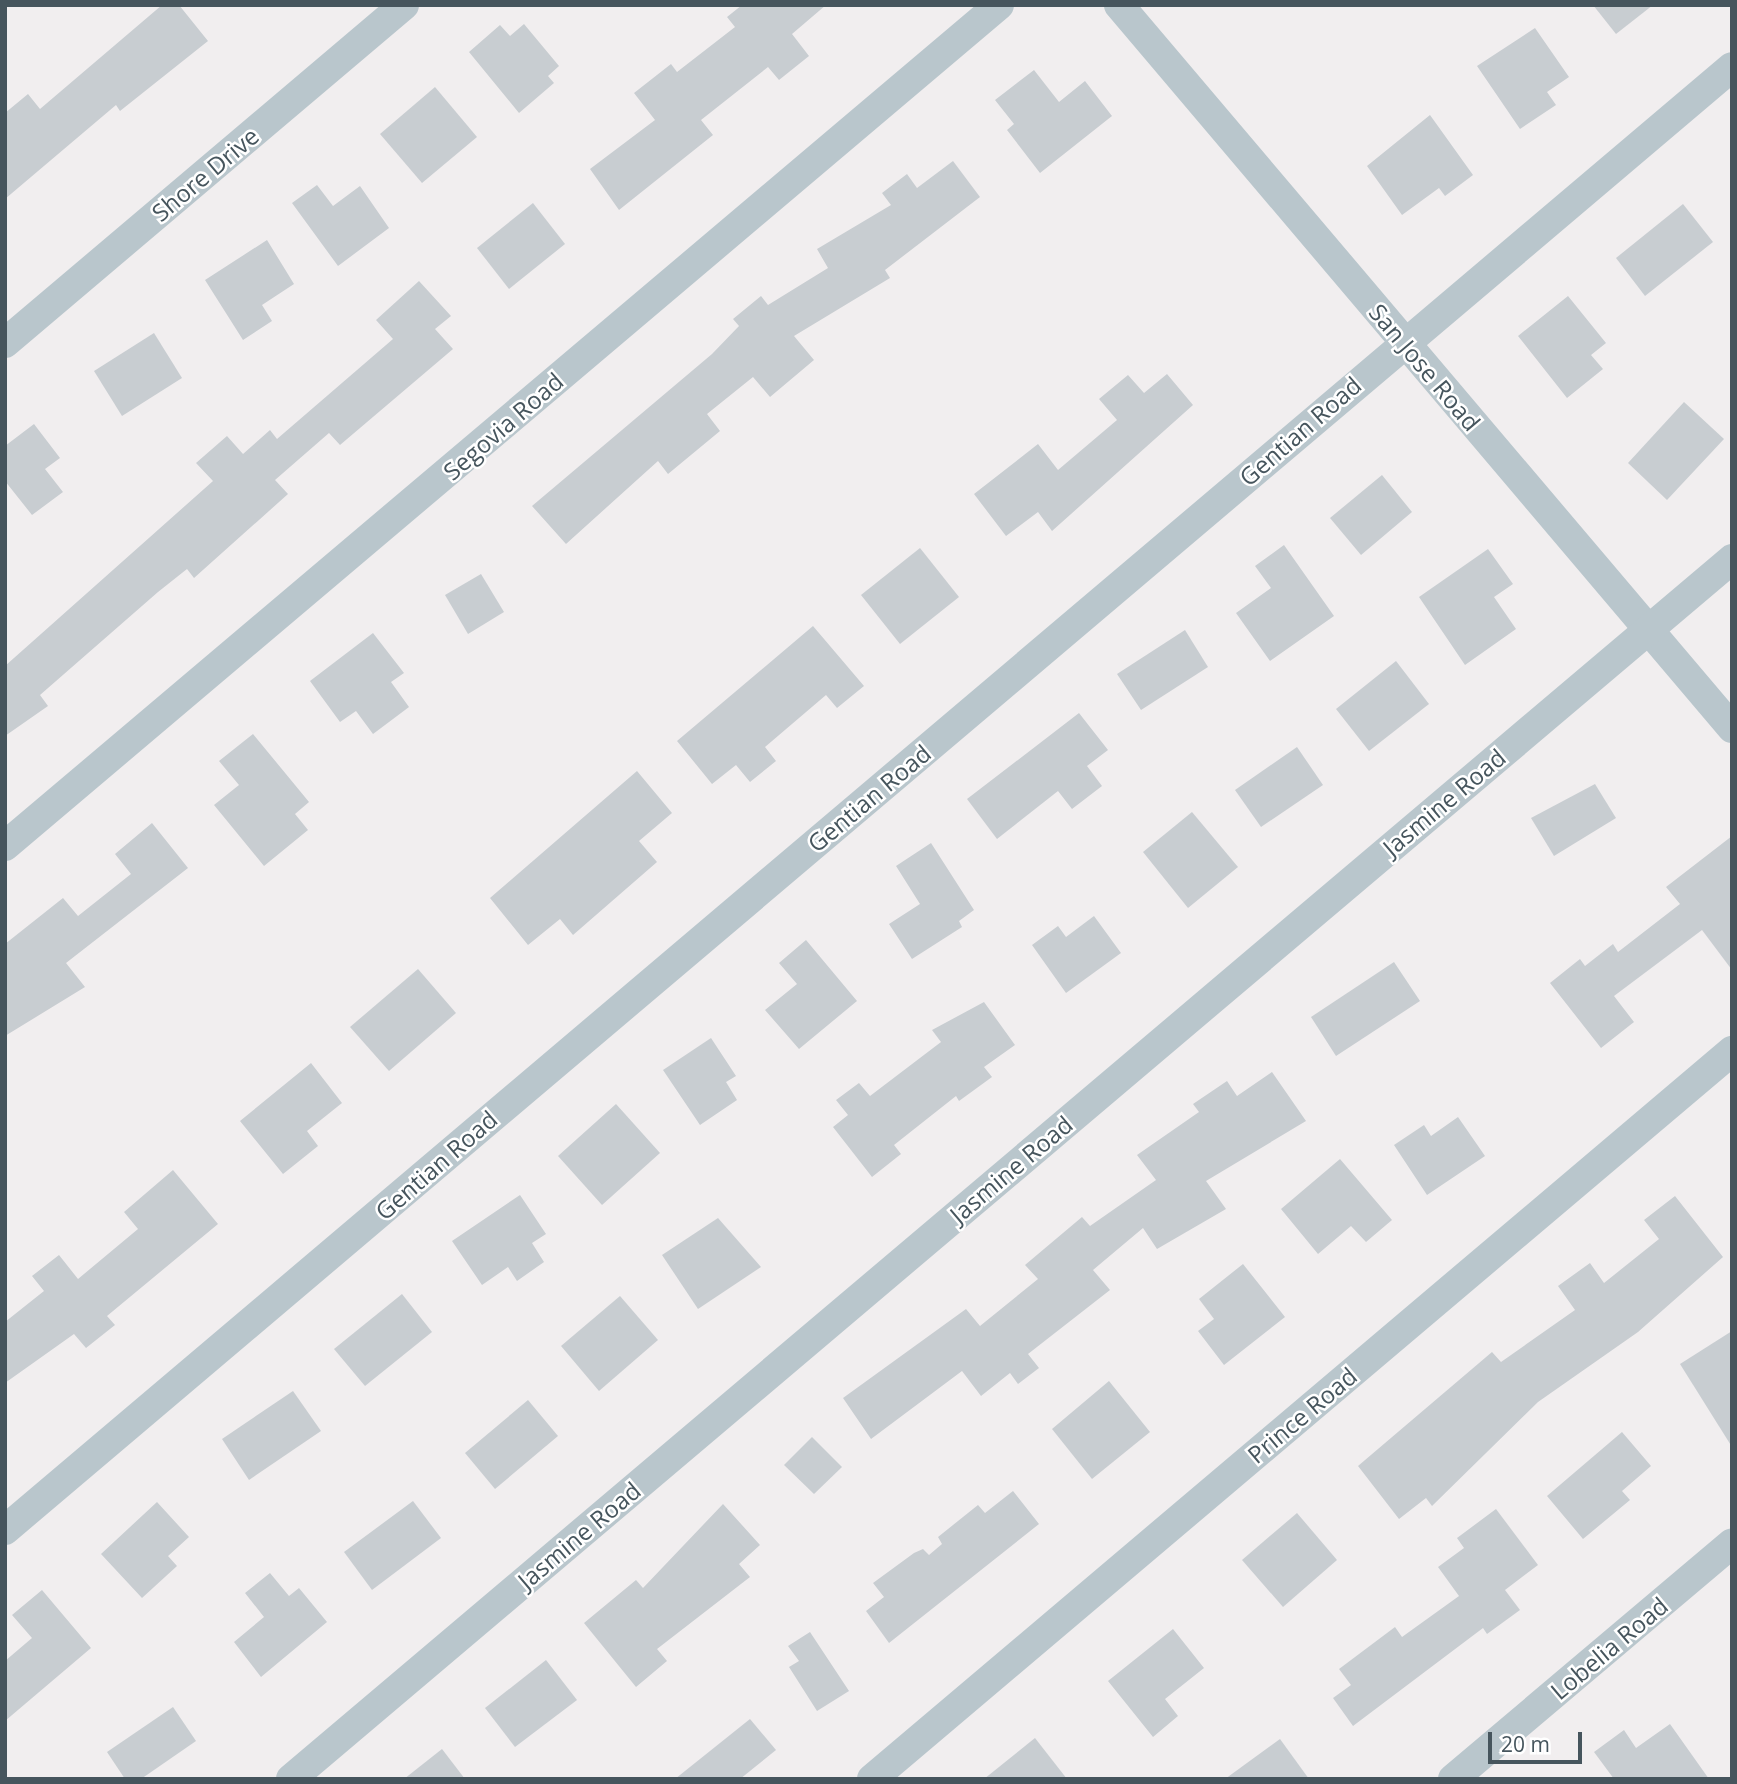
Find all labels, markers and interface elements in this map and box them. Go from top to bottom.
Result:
street label: Shore Drive [146,121,264,227]
street label: San Jose Road [1364,298,1486,436]
street label: Segovia Road [437,366,569,486]
street label: Gentian Road [1233,370,1367,492]
street label: Gentian Road [802,738,936,858]
street label: Jasmine Road [1377,742,1511,862]
street label: Gentian Road [369,1104,503,1226]
street label: Jasmine Road [944,1109,1078,1229]
street label: Prince Road [1242,1361,1362,1469]
street label: Jasmine Road [512,1475,646,1595]
street label: Lobelia Road [1545,1591,1673,1705]
scale bar [1492,1718,1586,1762]
text: 20 m [1501,1730,1550,1758]

